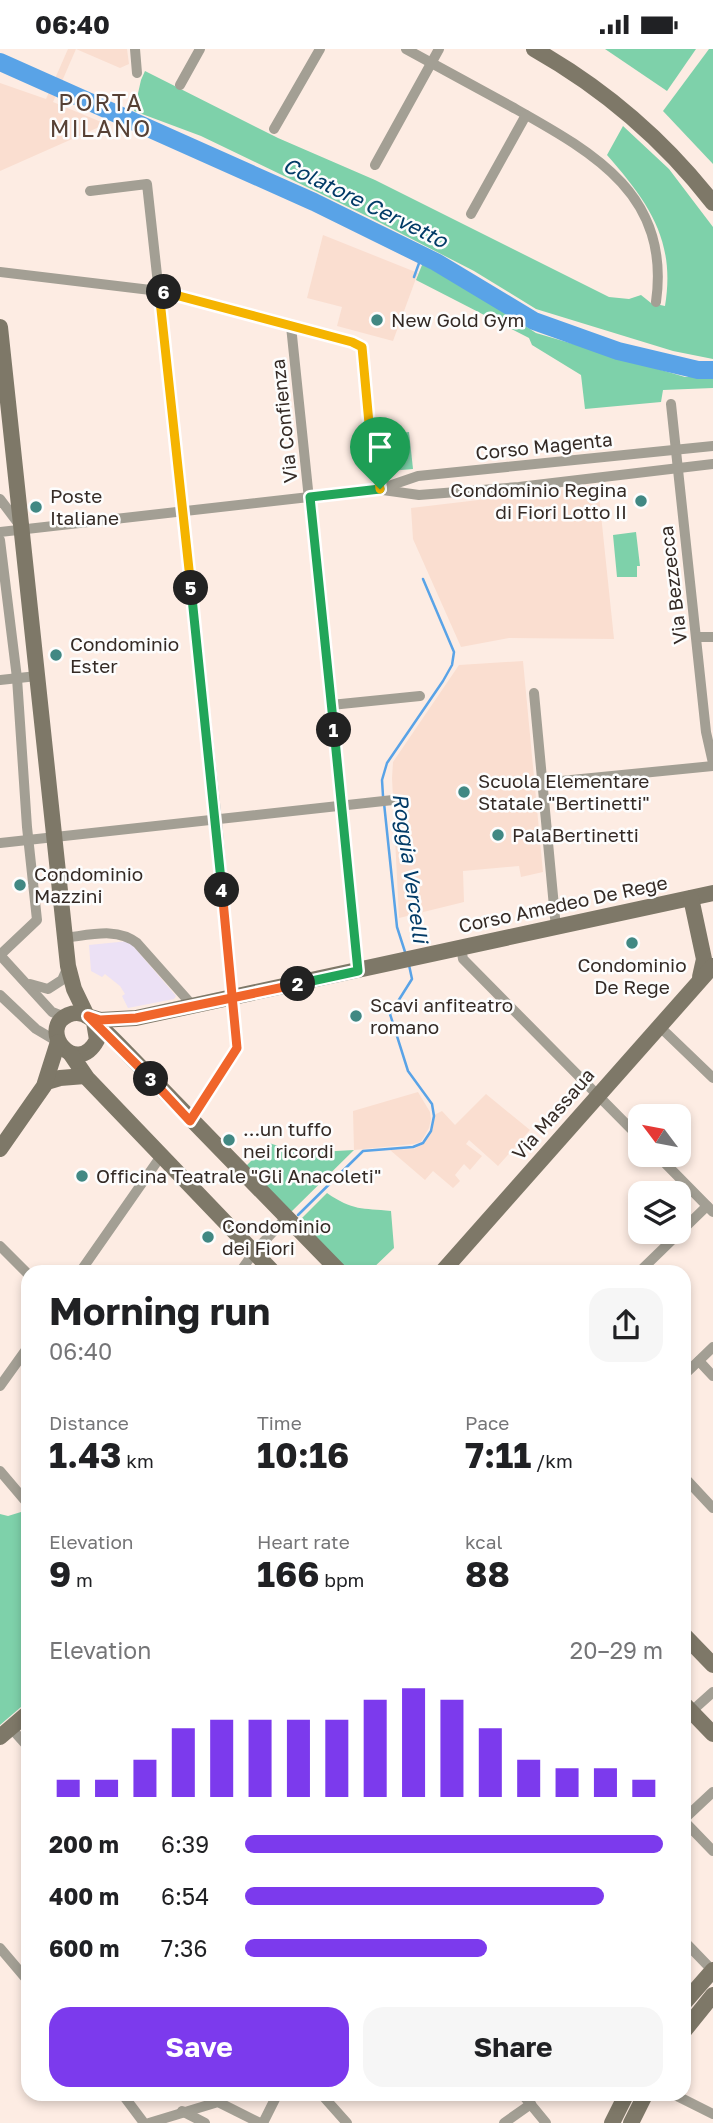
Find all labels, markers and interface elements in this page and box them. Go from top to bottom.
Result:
text: 06:40 [35,9,110,40]
district label: PORTA MILANO [50,88,152,142]
water label: Colatore Cervetto [279,151,453,254]
pin: 6 [146,275,182,309]
text: 6 [157,280,170,303]
place label: New Gold Gym [391,308,524,331]
marker: New Gold Gym [369,312,385,328]
street label: Via Confienza [266,358,301,484]
pin [350,417,410,489]
street label: Corso Magenta [474,427,614,464]
icon: arrive [361,428,399,466]
place label: Condominio Regina di Fiori Lotto II [450,478,627,523]
place label: Poste Italiane [50,484,119,529]
marker: Condominio Regina di Fiori Lotto II [633,493,649,509]
marker: Poste Italiane [28,499,44,515]
street label: Via Bezzecca [654,525,691,646]
pin: 5 [174,571,208,605]
text: 5 [185,576,196,599]
place label: Condominio Ester [70,632,179,677]
marker: Condominio Ester [48,647,64,663]
pin: 1 [316,713,352,747]
text: 1 [329,718,338,741]
place label: Scuola Elementare Statale "Bertinetti" [478,769,650,814]
marker: Scuola Elementare Statale "Bertinetti" [456,784,472,800]
water label: Roggia Vercelli [388,791,435,947]
place label: PalaBertinetti [512,823,639,846]
marker: PalaBertinetti [490,827,506,843]
place label: Condominio Mazzini [34,862,143,907]
street label: Corso Amedeo De Rege [456,870,669,937]
pin: 4 [204,873,240,907]
marker: Condominio Mazzini [12,877,28,893]
text: 4 [216,878,227,901]
marker: Condominio De Rege [624,935,640,951]
place label: Condominio De Rege [577,953,687,998]
pin: 2 [280,967,316,1002]
text: 2 [292,972,303,995]
place label: Scavi anfiteatro romano [370,993,513,1038]
marker: Scavi anfiteatro romano [348,1008,364,1024]
pin: 3 [134,1061,168,1097]
street label: Via Massaua [507,1063,599,1164]
text: 3 [145,1067,156,1090]
north arrow [628,1104,691,1167]
map controls [628,1104,691,1244]
place label: ...un tuffo nei ricordi [243,1117,334,1162]
marker: ...un tuffo nei ricordi [221,1132,237,1148]
place label: Officina Teatrale "Gli Anacoleti" [96,1164,381,1187]
marker: Officina Teatrale "Gli Anacoleti" [74,1168,90,1184]
button: layers [628,1181,691,1244]
place label: Condominio dei Fiori [222,1214,331,1259]
marker: Condominio dei Fiori [200,1229,216,1245]
text: Morning run [49,1288,270,1333]
button: share [589,1288,663,1362]
text: 06:40 [49,1337,112,1365]
text: Distance [49,1411,129,1434]
text: Time [257,1411,302,1434]
text: Pace [465,1411,509,1434]
text: 1.43 [49,1434,121,1476]
text: 10:16 [257,1434,349,1476]
text: 7:11 [465,1434,531,1476]
text: km [121,1449,154,1472]
text: /km [531,1449,573,1472]
text: Elevation [49,1530,134,1553]
text: Heart rate [257,1530,350,1553]
text: kcal [465,1530,503,1553]
text: 9 [49,1553,71,1595]
text: 166 [257,1553,319,1595]
text: 88 [465,1553,510,1595]
text: m [71,1568,93,1591]
text: bpm [319,1568,364,1591]
text: Elevation [49,1636,151,1664]
text: 20–29 m [570,1636,663,1664]
text: 200 m [49,1830,119,1858]
text: 6:39 [161,1830,209,1858]
text: 400 m [49,1882,119,1910]
text: 6:54 [161,1882,209,1910]
text: 600 m [49,1934,119,1962]
text: 7:36 [161,1934,207,1962]
button: Save [49,2007,349,2087]
button: Share [363,2007,663,2087]

